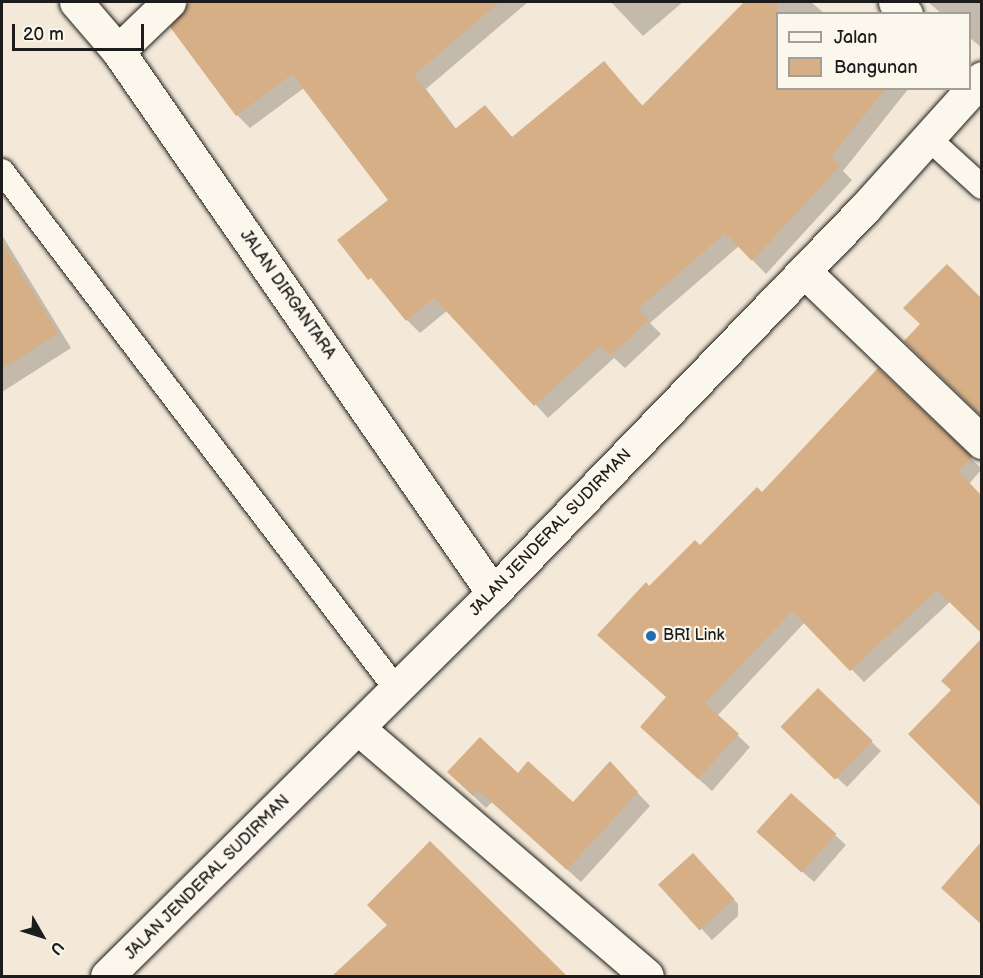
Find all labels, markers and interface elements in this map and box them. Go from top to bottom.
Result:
scale bar [15,12,147,50]
legend [776,12,971,90]
text: 20 m [23,24,64,45]
text: Jalan [834,27,877,48]
text: Bangunan [834,57,918,78]
street label: JALAN DIRGANTARA [235,227,339,363]
street label: JALAN JENDERAL SUDIRMAN [466,445,636,621]
place label: BRI Link [663,626,724,646]
marker: BRI Link [644,629,658,643]
street label: JALAN JENDERAL SUDIRMAN [121,791,295,965]
north arrow [12,906,72,966]
text: U [45,937,67,958]

